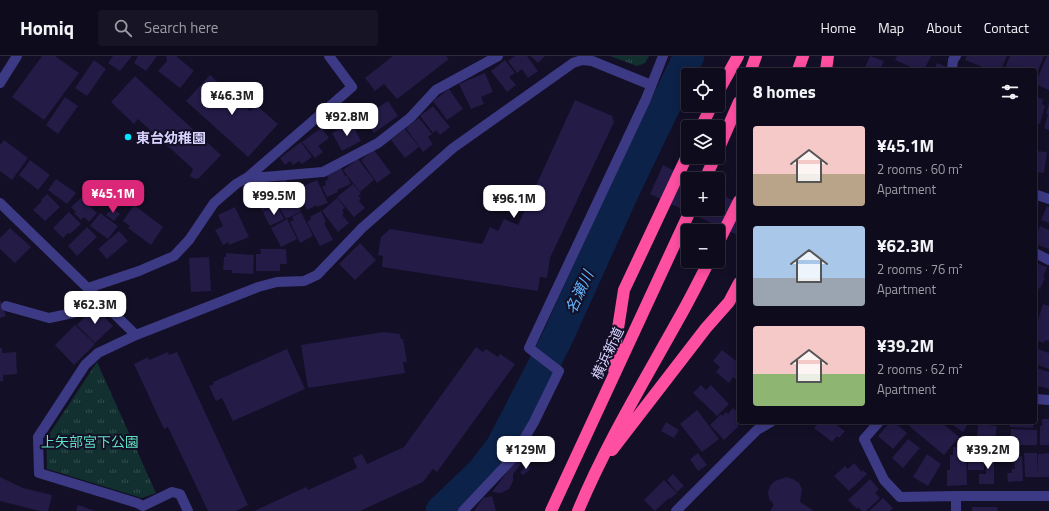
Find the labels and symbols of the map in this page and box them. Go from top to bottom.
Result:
pin: ¥46.3M [199,82,265,116]
pin: ¥92.8M [314,103,380,137]
place label: 東台幼稚園 [136,127,206,148]
marker: 東台幼稚園 [123,132,133,142]
pin: ¥45.1M [80,180,146,214]
pin: ¥99.5M [241,182,307,216]
pin: ¥96.1M [481,185,547,219]
water label: 名瀬川 [559,265,600,317]
pin: ¥62.3M [62,291,128,325]
street label: 横浜新道 [586,323,628,383]
park label: 上矢部宮下公園 [41,431,139,452]
pin: ¥129M [498,436,554,470]
pin: ¥39.2M [955,436,1021,470]

